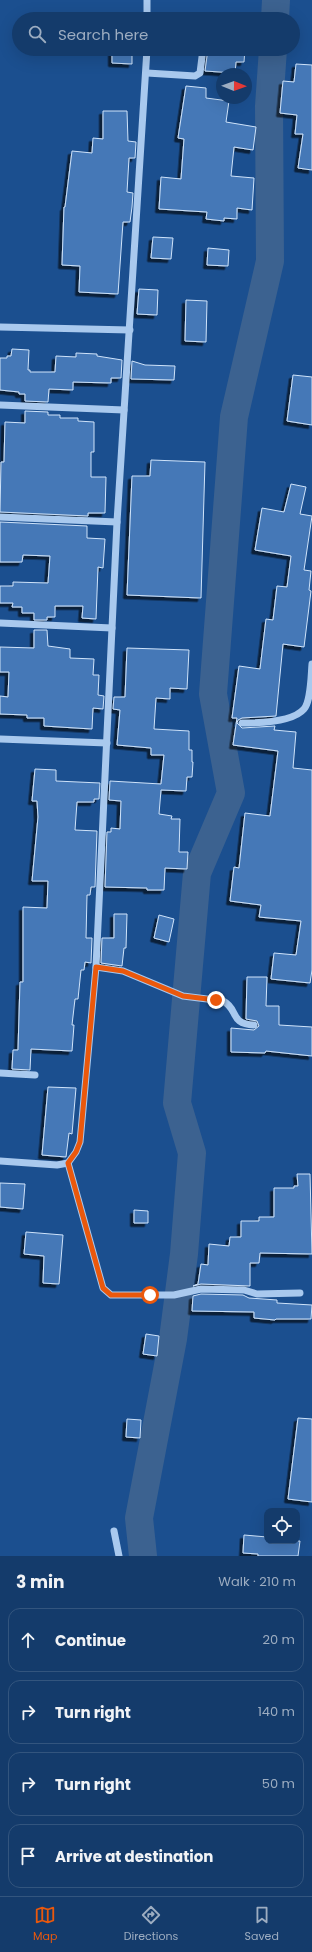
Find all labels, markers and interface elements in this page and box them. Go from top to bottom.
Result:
search box [12,12,300,56]
icon: search [26,23,48,45]
text: Search here [58,24,148,45]
north arrow [216,68,252,104]
route end [207,991,225,1009]
route start [141,1286,159,1304]
map controls [264,1508,300,1544]
button: locate [264,1508,300,1544]
text: 3 min [16,1570,64,1594]
text: Walk · 210 m [218,1572,296,1591]
icon: ahead [17,1629,39,1651]
text: Continue [55,1630,126,1651]
text: 20 m [262,1630,295,1649]
icon: right [17,1701,39,1723]
text: Turn right [55,1702,131,1723]
text: 140 m [258,1702,295,1721]
icon: right [17,1773,39,1795]
text: Turn right [55,1774,131,1795]
text: 50 m [262,1774,295,1793]
icon: arrive [17,1845,39,1867]
text: Arrive at destination [55,1846,213,1867]
tab: Map [33,1904,57,1945]
tab: Directions [124,1904,178,1945]
tab: Saved [245,1904,279,1945]

